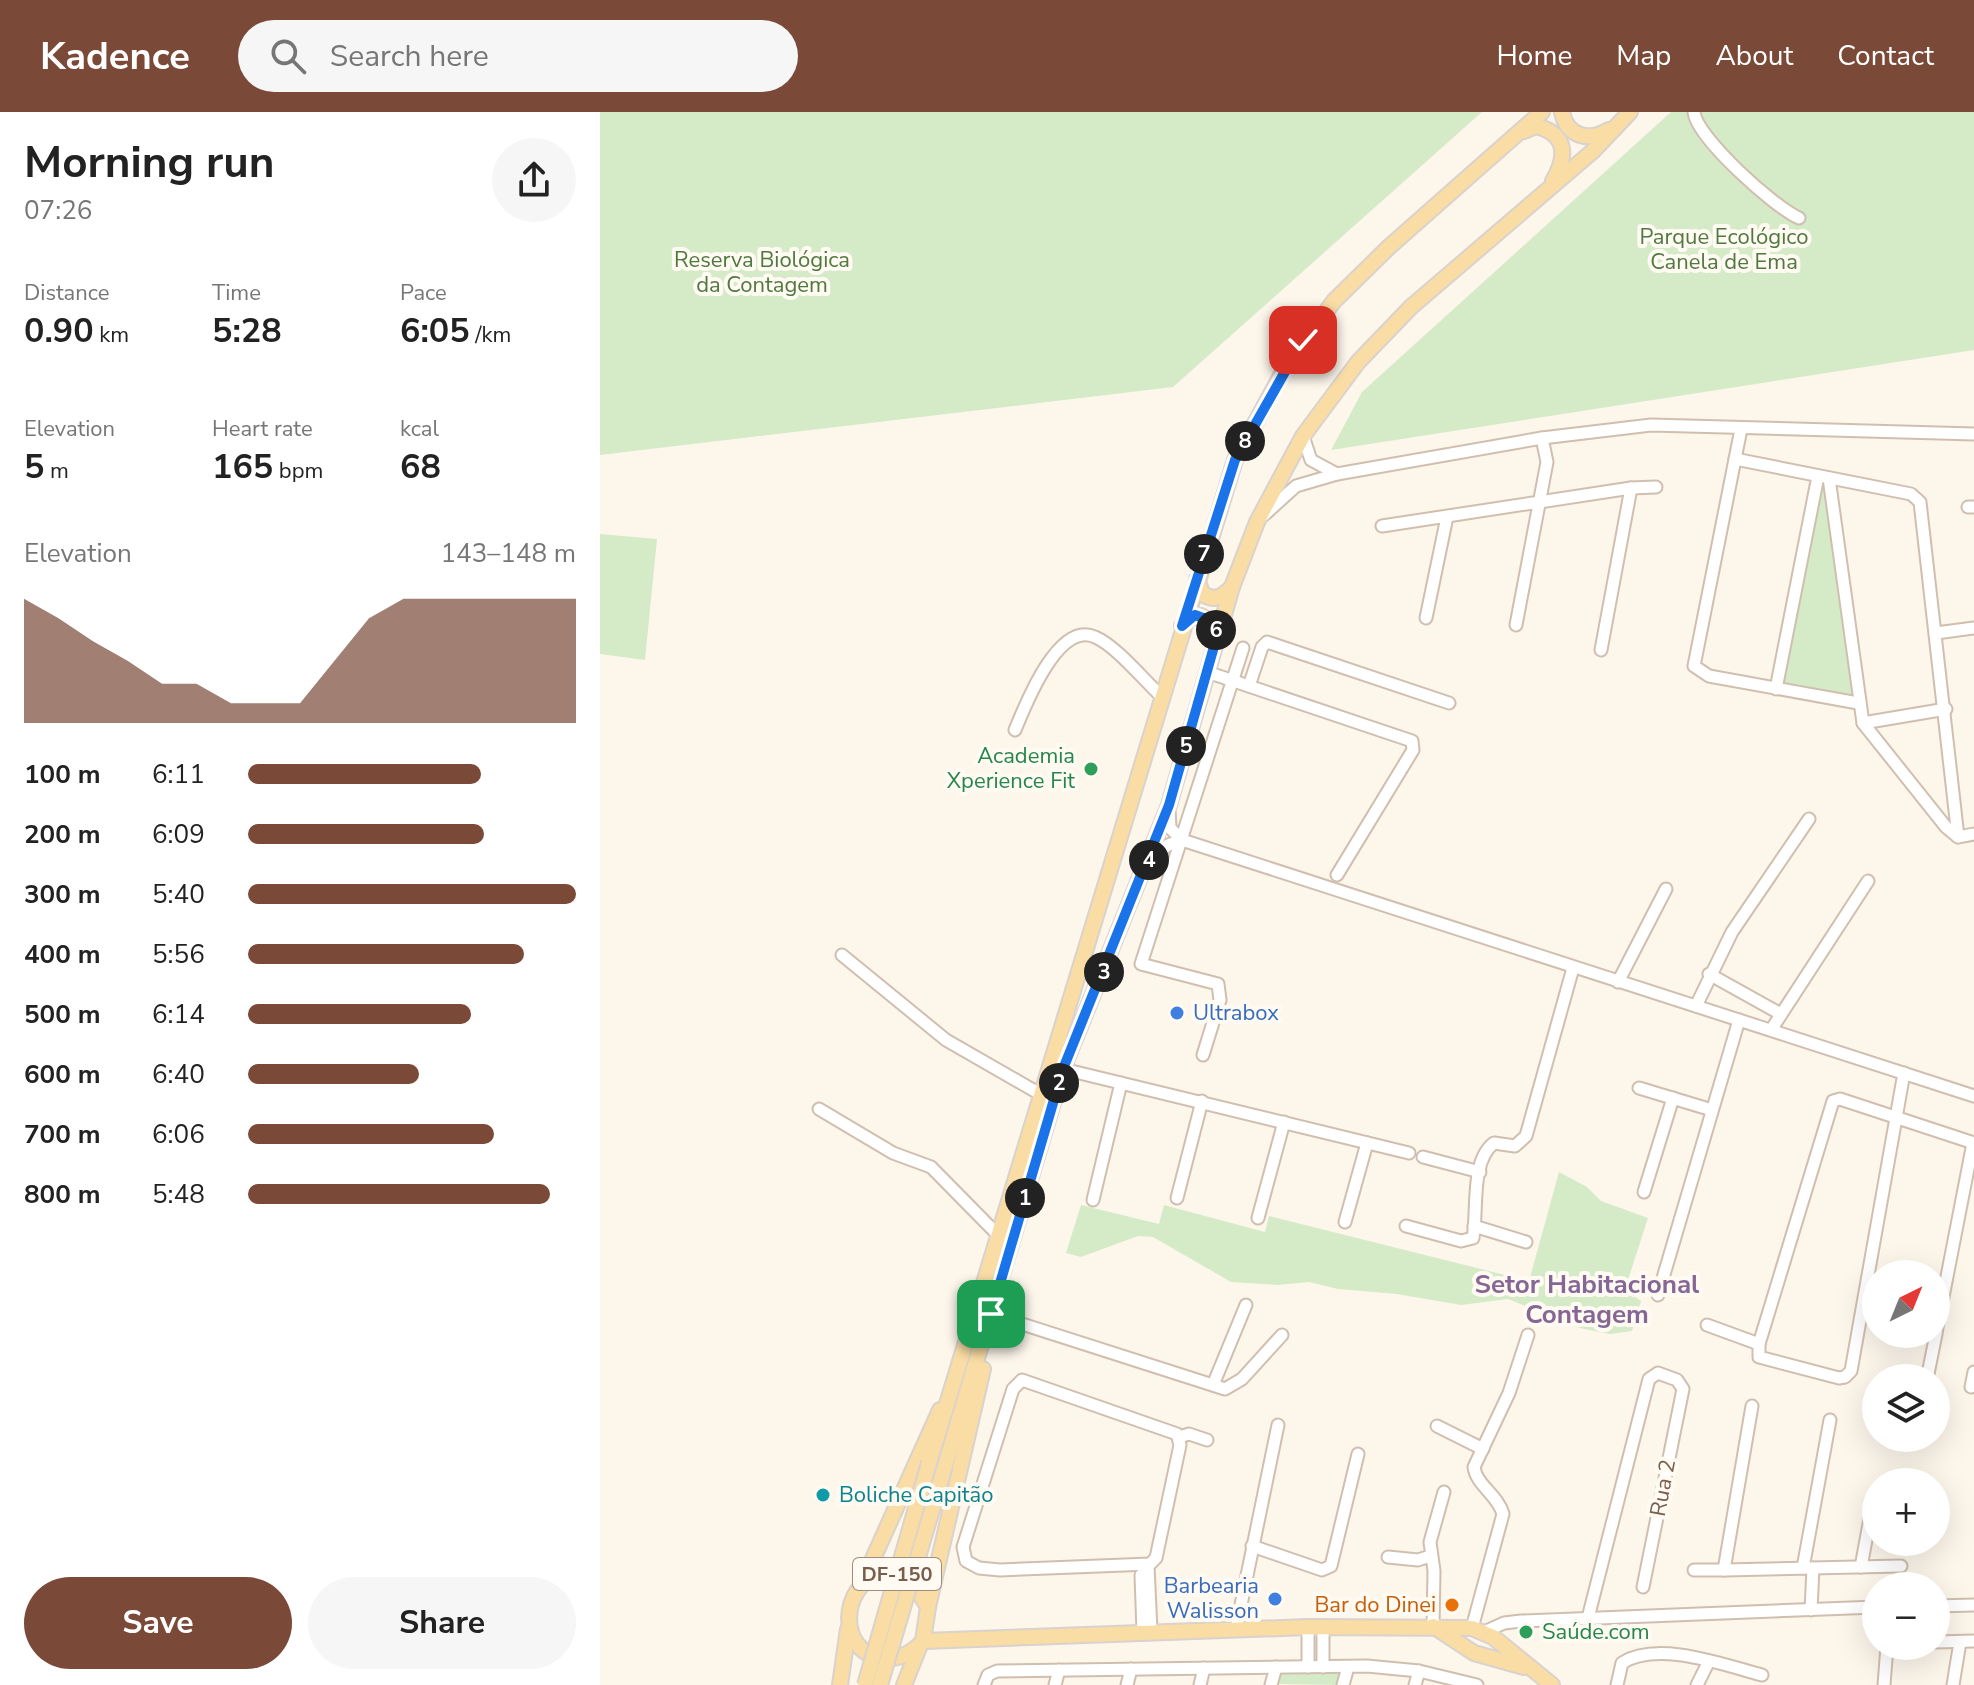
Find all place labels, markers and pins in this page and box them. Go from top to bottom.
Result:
pin [1269,306,1337,374]
pin: 8 [1225,421,1265,461]
pin: 7 [1184,534,1224,574]
pin: 6 [1196,610,1236,650]
pin: 5 [1166,726,1206,766]
place label: Academia Xperience Fit [947,741,1075,796]
marker: Academia Xperience Fit [1082,760,1100,778]
pin: 4 [1129,840,1169,880]
pin: 3 [1084,952,1124,992]
place label: Ultrabox [1193,998,1279,1028]
marker: Ultrabox [1168,1004,1186,1022]
pin: 2 [1039,1063,1079,1103]
pin: 1 [1005,1178,1045,1218]
pin [957,1280,1025,1348]
place label: Boliche Capitão [839,1480,993,1510]
marker: Boliche Capitão [814,1486,832,1504]
place label: Barbearia Walisson [1164,1571,1259,1626]
marker: Barbearia Walisson [1266,1590,1284,1608]
place label: Bar do Dinei [1314,1590,1436,1620]
marker: Bar do Dinei [1443,1596,1461,1614]
place label: Saúde.com [1542,1617,1650,1647]
marker: Saúde.com [1517,1623,1535,1641]

